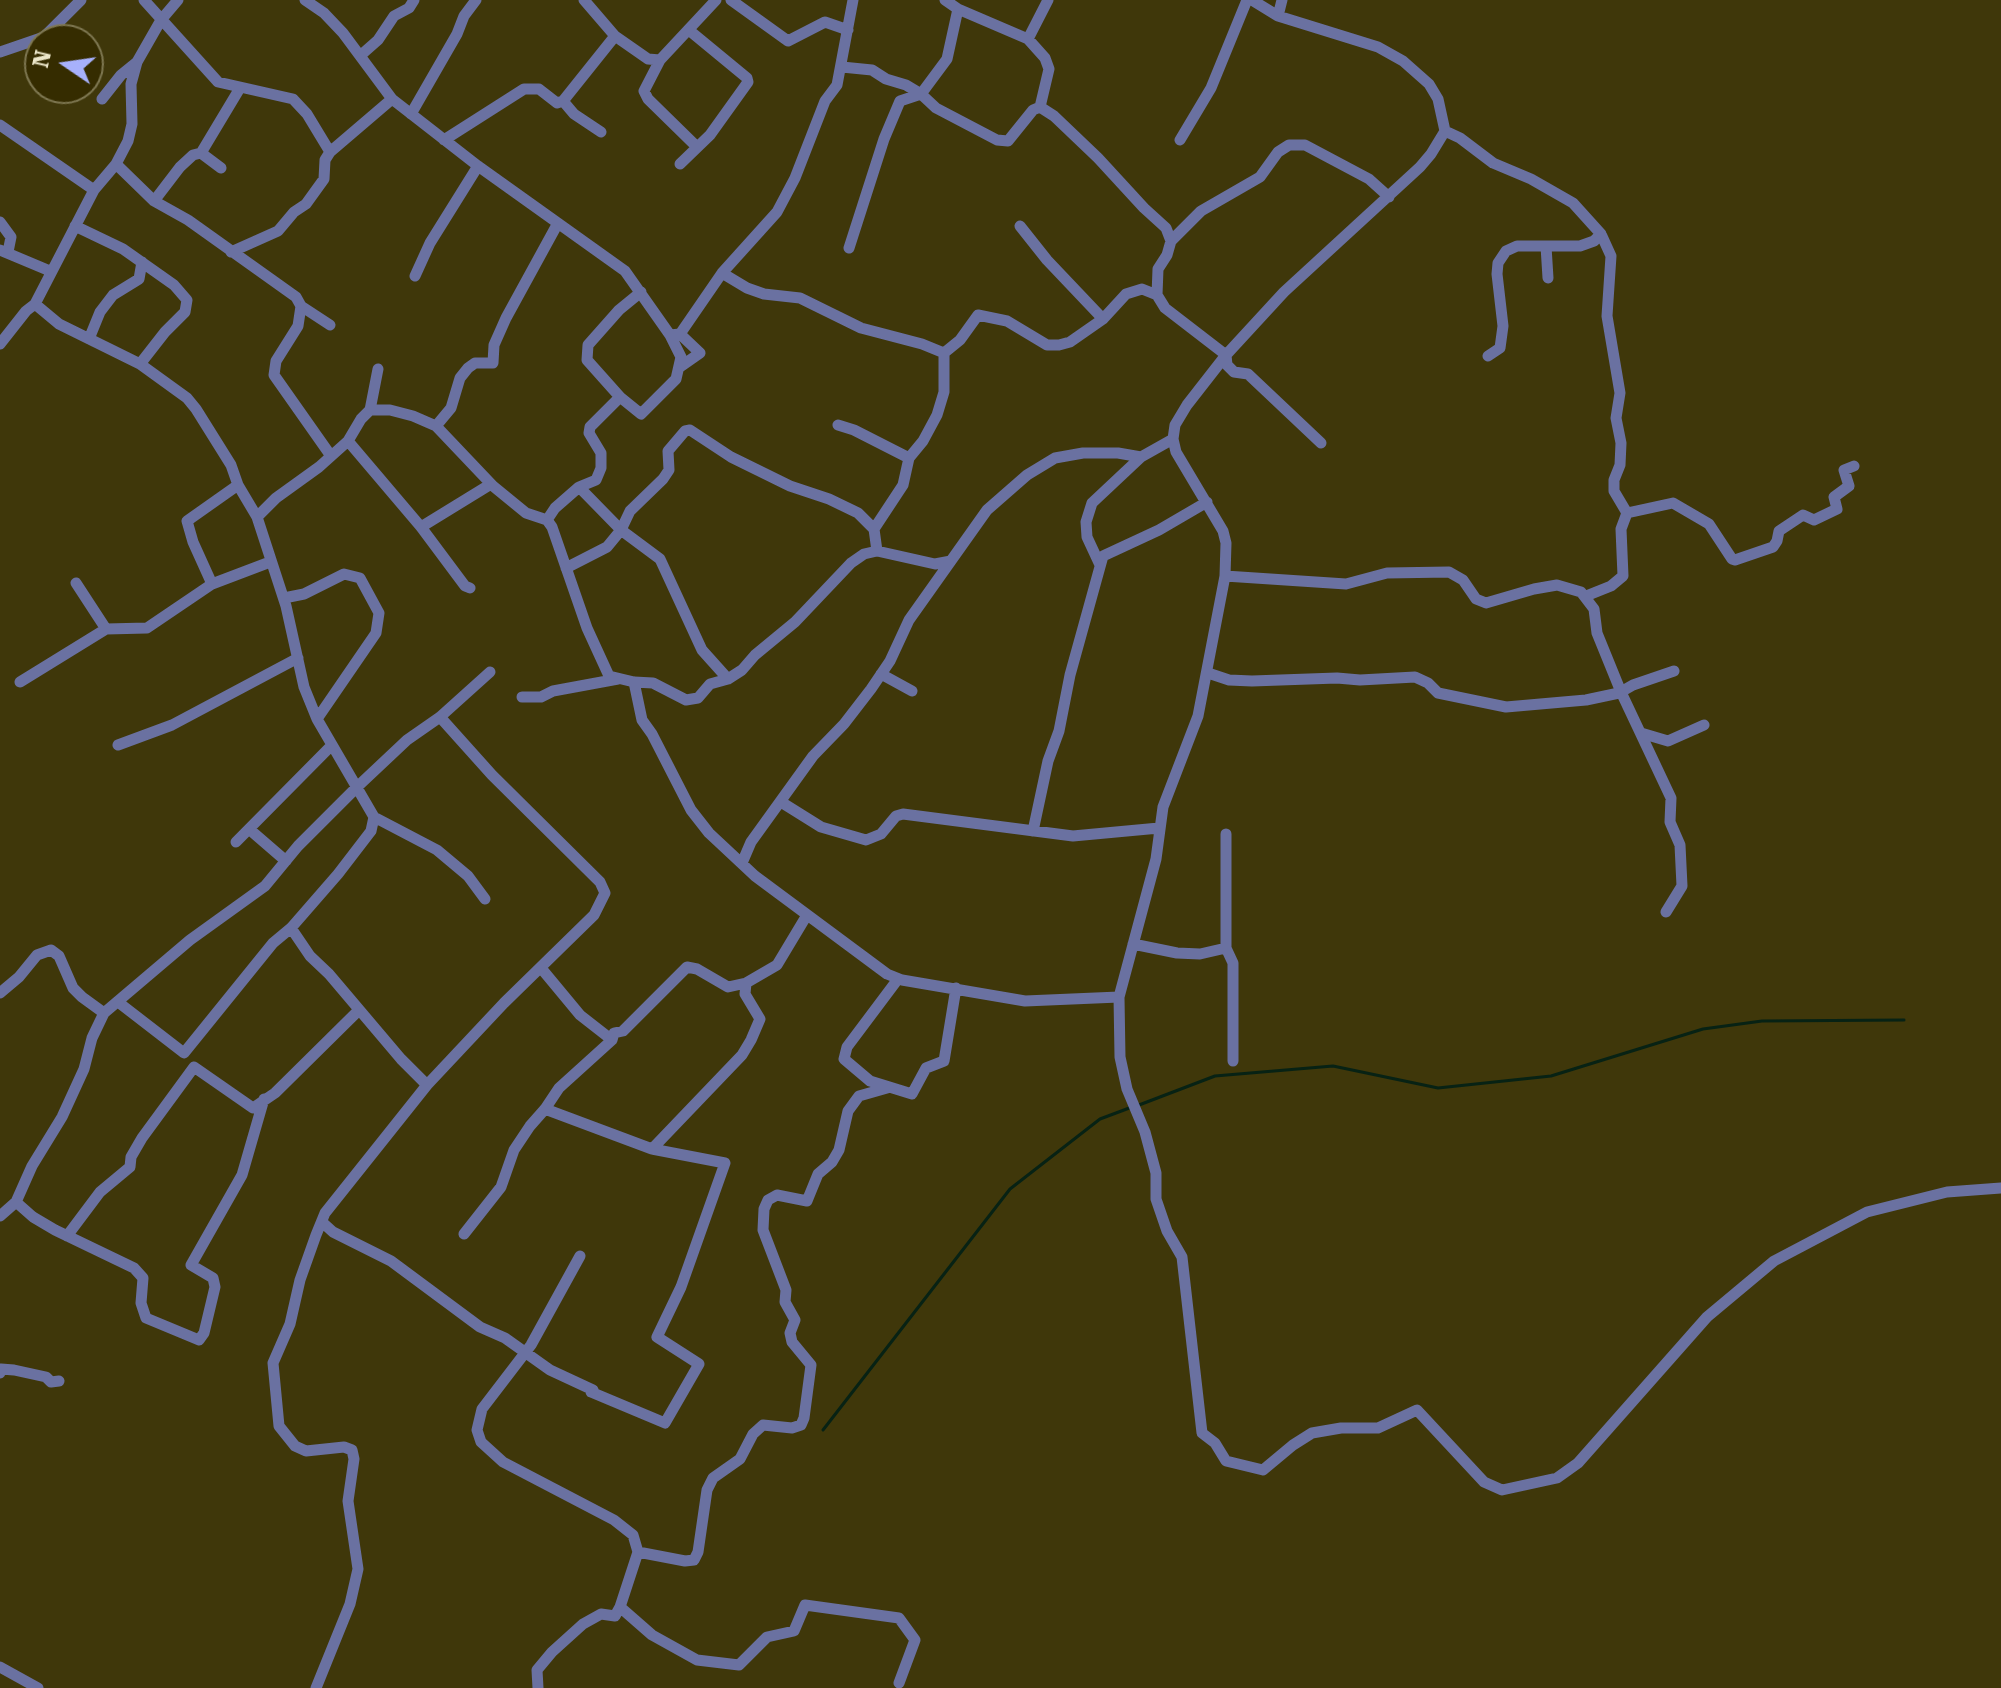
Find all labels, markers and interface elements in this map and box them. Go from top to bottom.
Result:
north arrow [24,24,104,104]
text: N [28,48,56,70]

